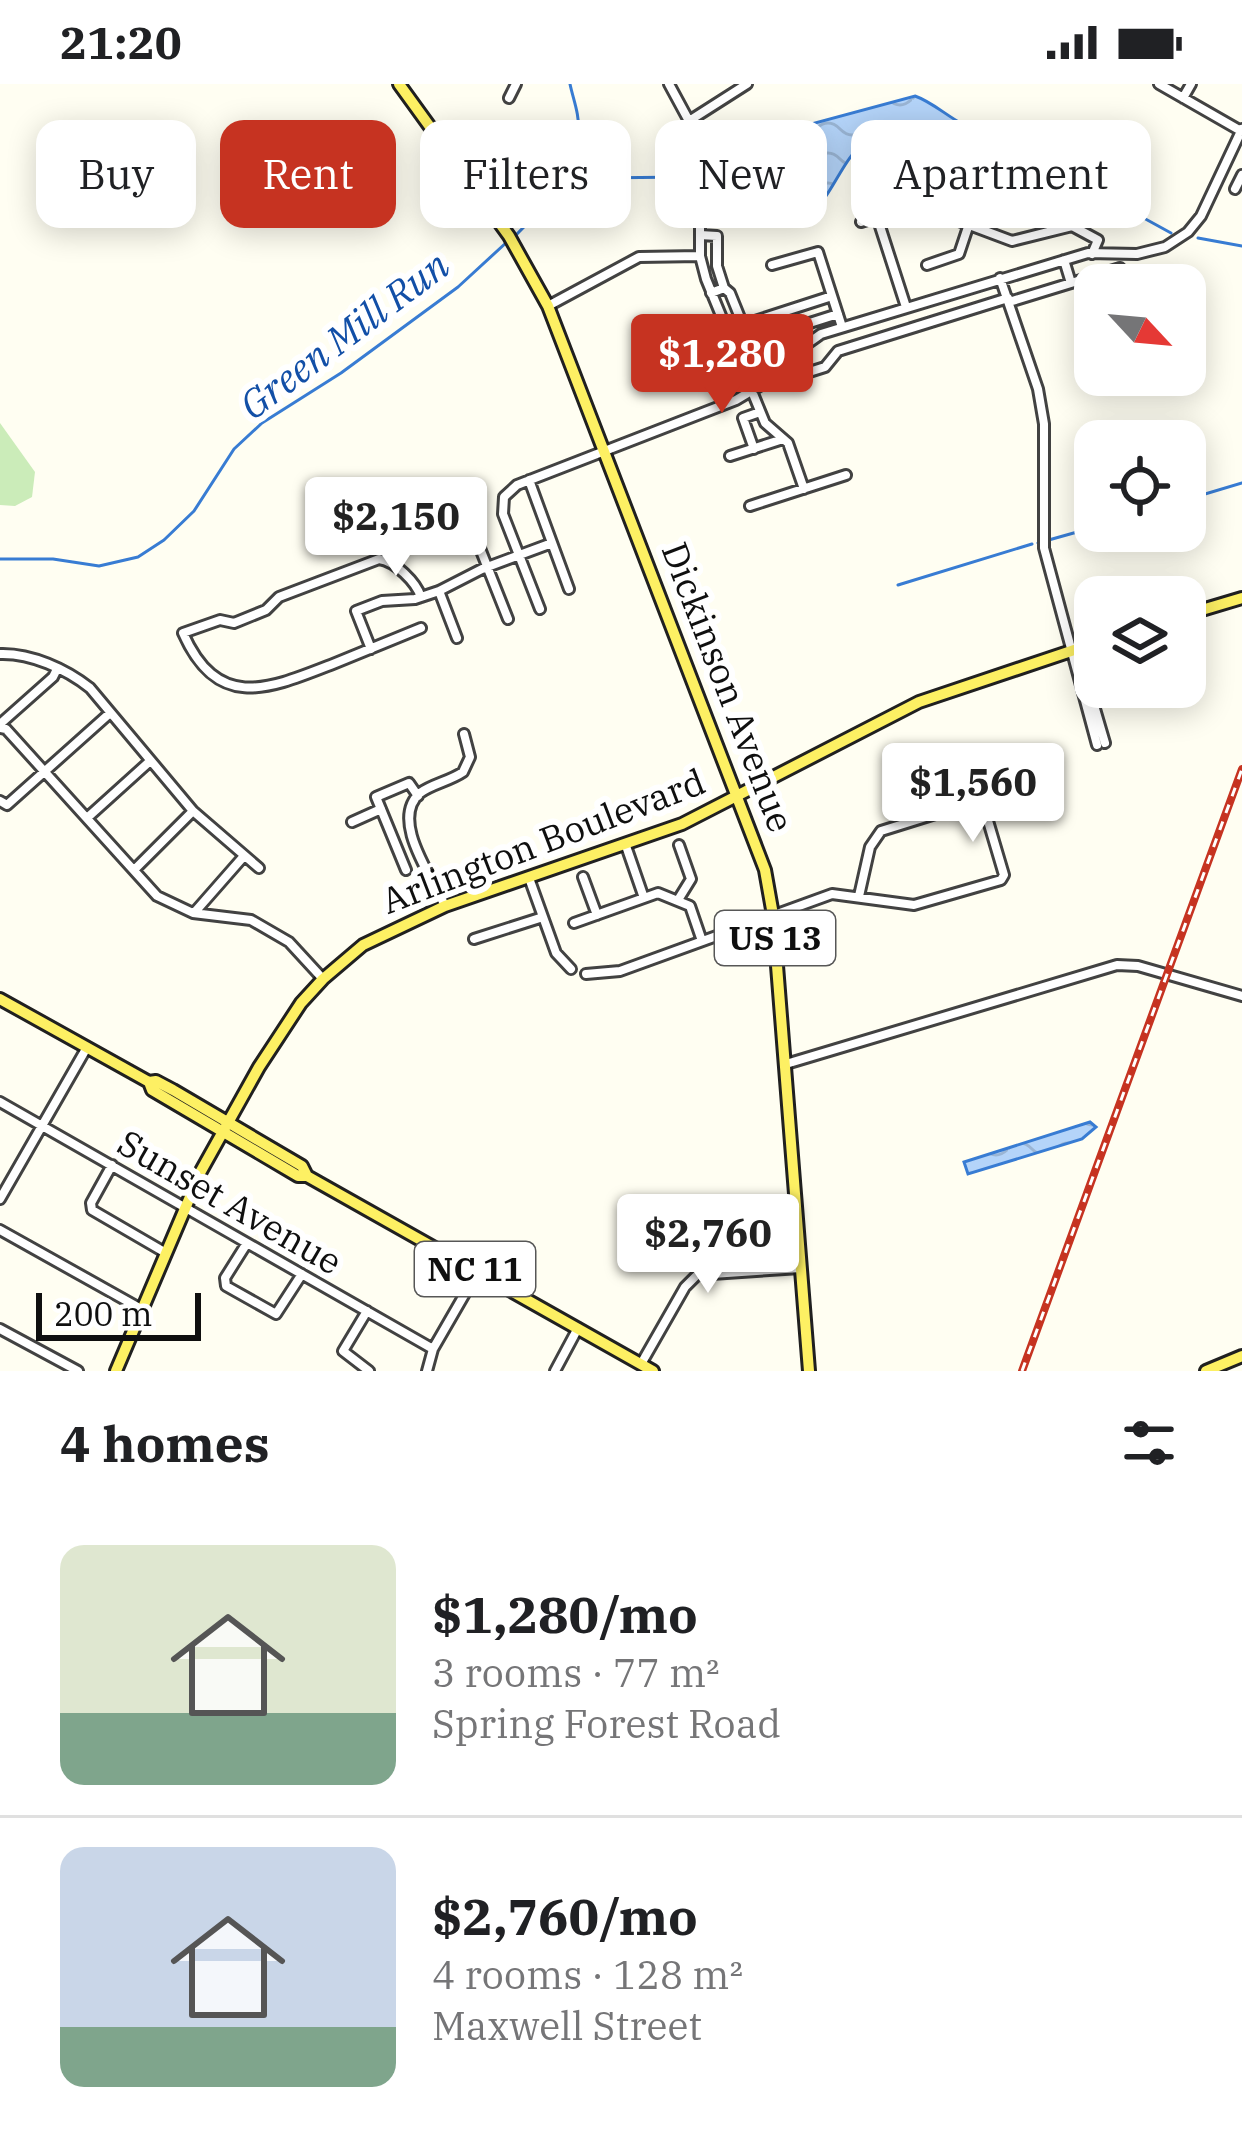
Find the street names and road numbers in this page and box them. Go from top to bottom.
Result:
street label: Dickinson Avenue [652,535,805,838]
street label: Arlington Boulevard [374,757,711,924]
road number: US 13 [715,911,835,965]
street label: Sunset Avenue [110,1118,351,1285]
road number: NC 11 [415,1242,535,1296]

